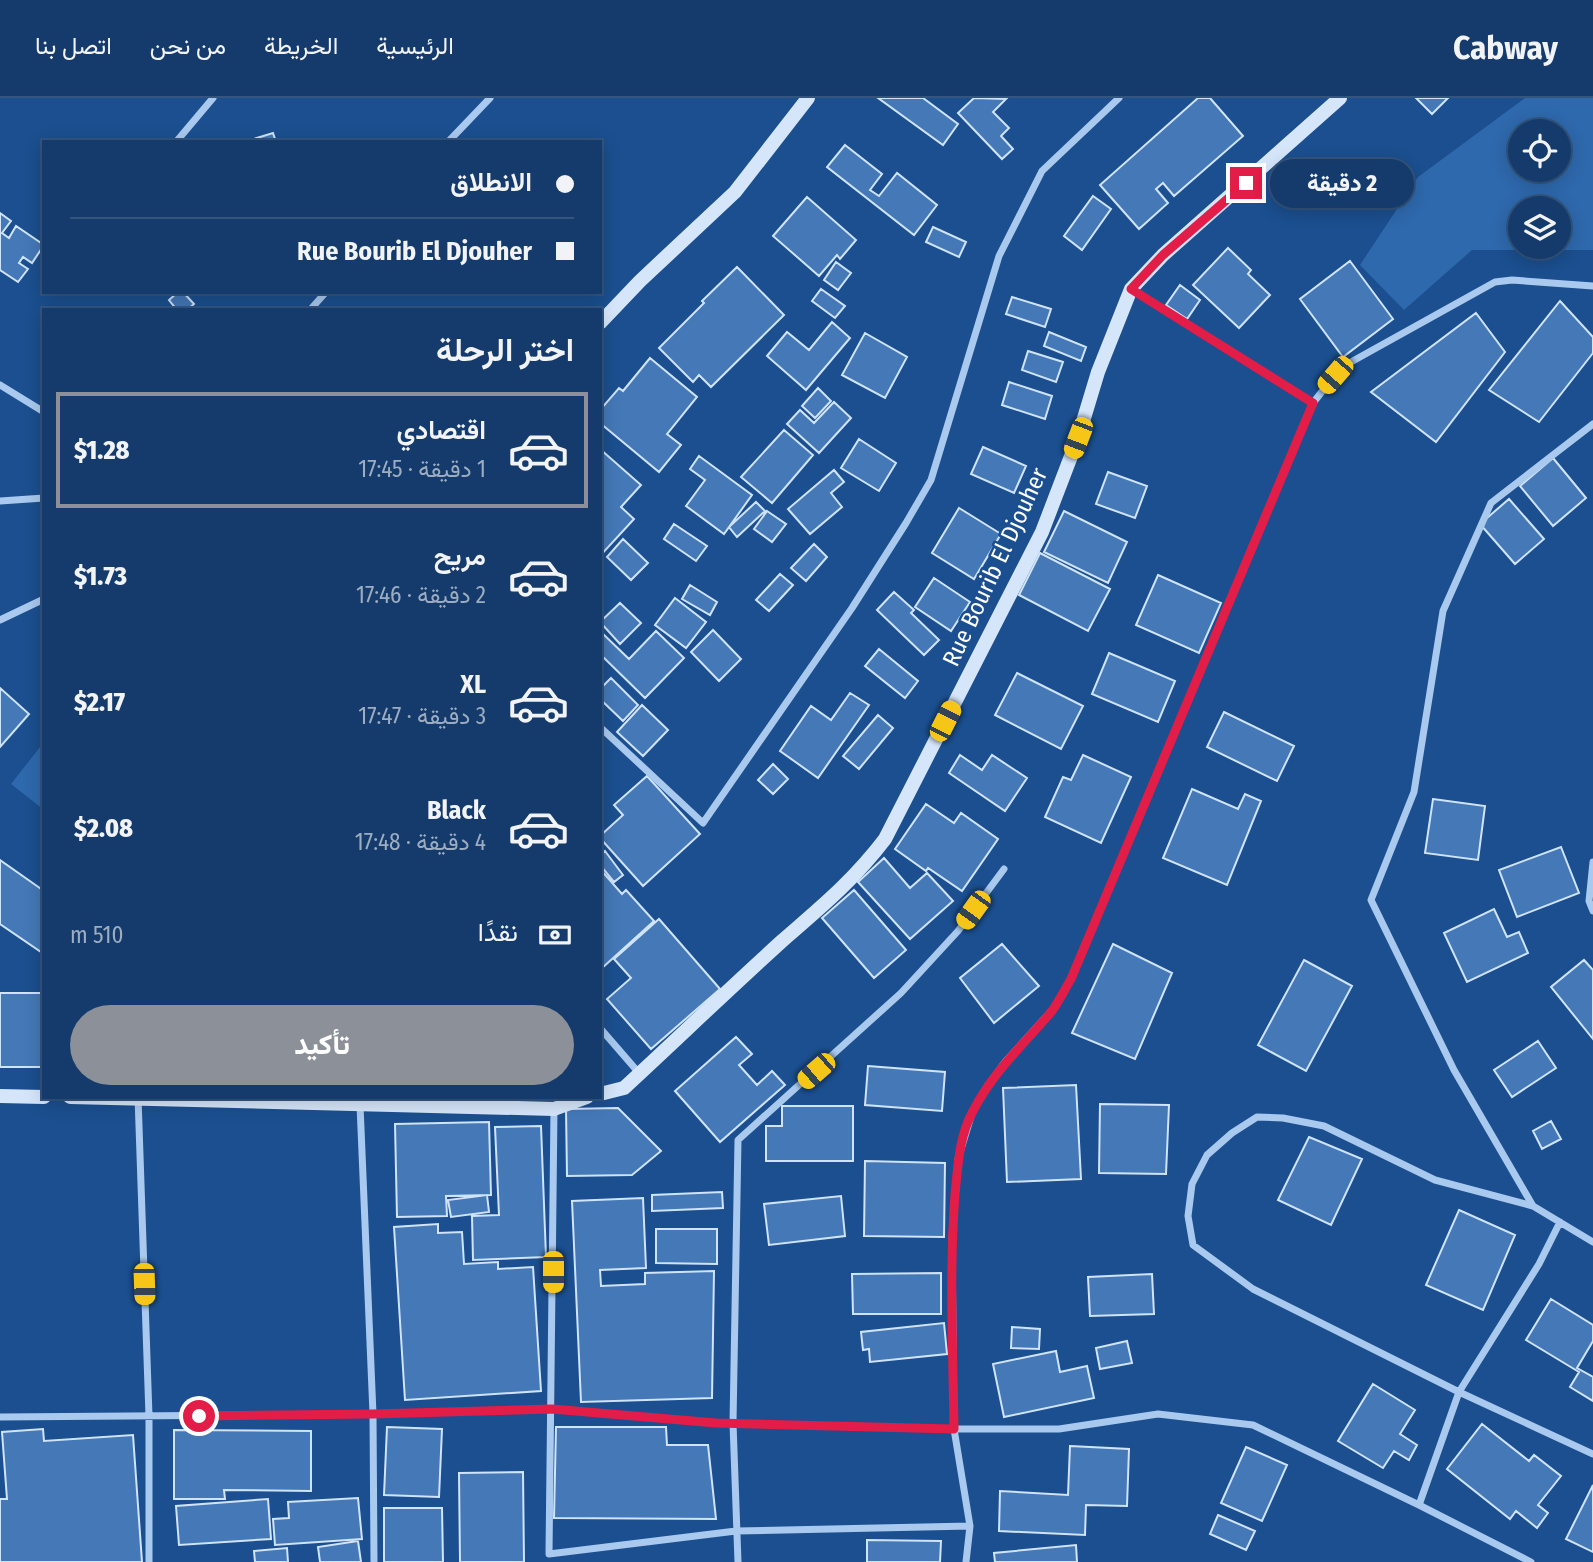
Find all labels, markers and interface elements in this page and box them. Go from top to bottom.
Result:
text: Cabway [1453,28,1558,68]
text: اتصل بنا [35,32,112,60]
text: من نحن [150,32,226,60]
text: الخريطة [264,32,338,60]
text: الرئيسية [376,32,454,60]
map controls [1508,119,1571,259]
button: locate [1508,119,1571,182]
callout: 2 دقيقة [1270,158,1414,208]
text: الانطلاق [450,167,532,198]
route end [1230,167,1262,199]
text: 2 دقيقة [1307,169,1377,197]
button: layers [1508,196,1571,259]
text: Rue Bourib El Djouher [297,236,532,267]
text: اختر الرحلة [436,331,574,369]
car [1314,352,1357,398]
text: اقتصادي [397,415,486,446]
car [1061,415,1096,461]
icon: car [507,419,570,482]
text: $1.28 [74,435,130,466]
text: 1 دقيقة · 17:45 [358,455,486,483]
street label: Rue Bourib El Djouher [937,463,1053,671]
text: مريح [434,541,486,572]
icon: car [507,545,570,608]
text: $1.73 [74,561,127,592]
text: 2 دقيقة · 17:46 [356,581,486,609]
text: XL [460,669,486,700]
icon: car [507,671,570,734]
text: $2.17 [74,687,125,718]
car [927,698,964,744]
text: 3 دقيقة · 17:47 [358,702,486,730]
text: Black [427,795,486,826]
icon: car [507,797,570,860]
text: $2.08 [74,813,133,844]
text: 4 دقيقة · 17:48 [355,828,486,856]
car [953,887,994,933]
icon: cash [536,916,574,954]
text: نقدًا [478,917,518,948]
text: 510 m [70,921,123,949]
button: تأكيد [70,1005,574,1085]
car [794,1049,839,1093]
car [543,1251,564,1293]
car [133,1263,156,1305]
route start [183,1400,215,1432]

